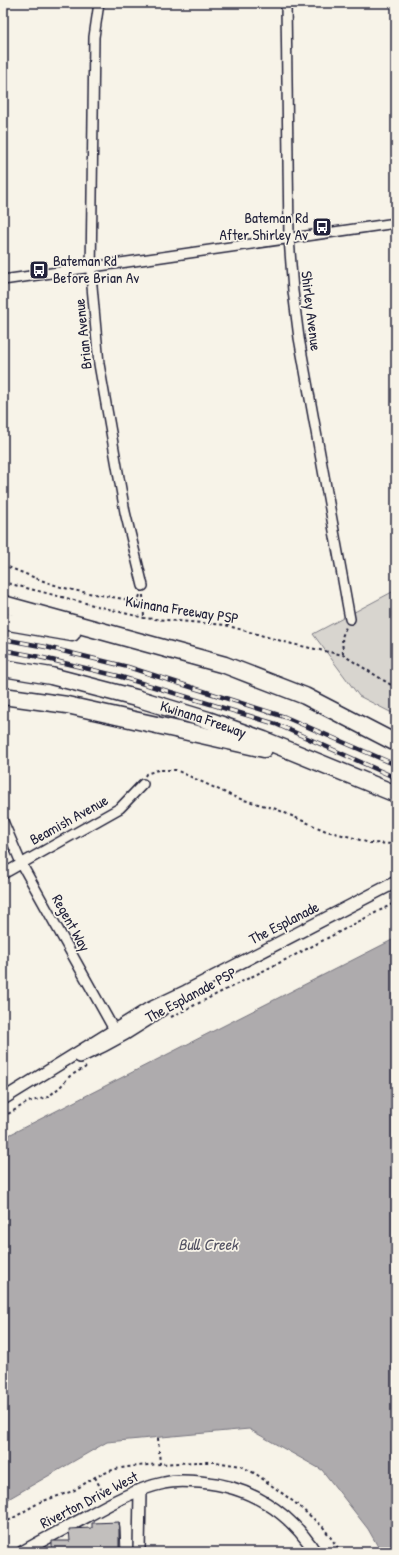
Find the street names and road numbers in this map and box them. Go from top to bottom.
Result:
street label: Shirley Avenue [296,270,327,352]
street label: Brian Avenue [68,298,97,370]
street label: Kwinana Freeway PSP [124,590,240,629]
street label: Kwinana Freeway [158,695,249,743]
street label: Beamish Avenue [26,789,112,850]
street label: Regent Way [47,890,96,955]
street label: The Esplanade [245,896,322,949]
street label: The Esplanade PSP [141,962,240,1027]
street label: Riverton Drive West [36,1465,142,1533]

